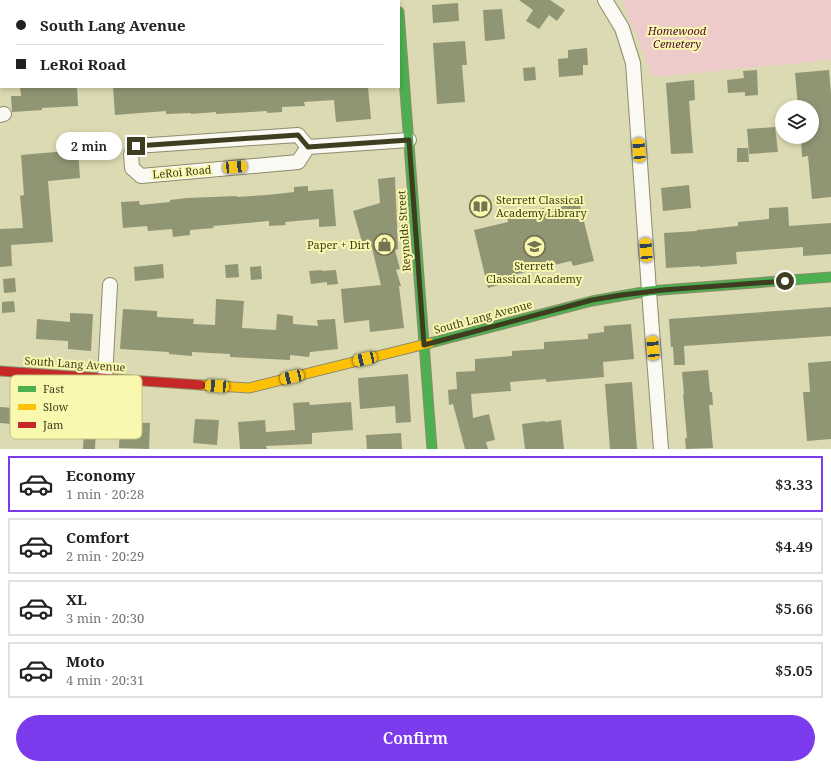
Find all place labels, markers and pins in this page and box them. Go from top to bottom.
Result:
place label: Sterrett Classical Academy Library [496,192,587,220]
library icon: Sterrett Classical Academy Library [467,193,493,219]
shop icon: Paper + Dirt [372,232,398,258]
school or university icon: Sterrett Classical Academy [521,233,547,259]
place label: Paper + Dirt [307,237,370,252]
place label: Sterrett Classical Academy [486,258,583,286]

